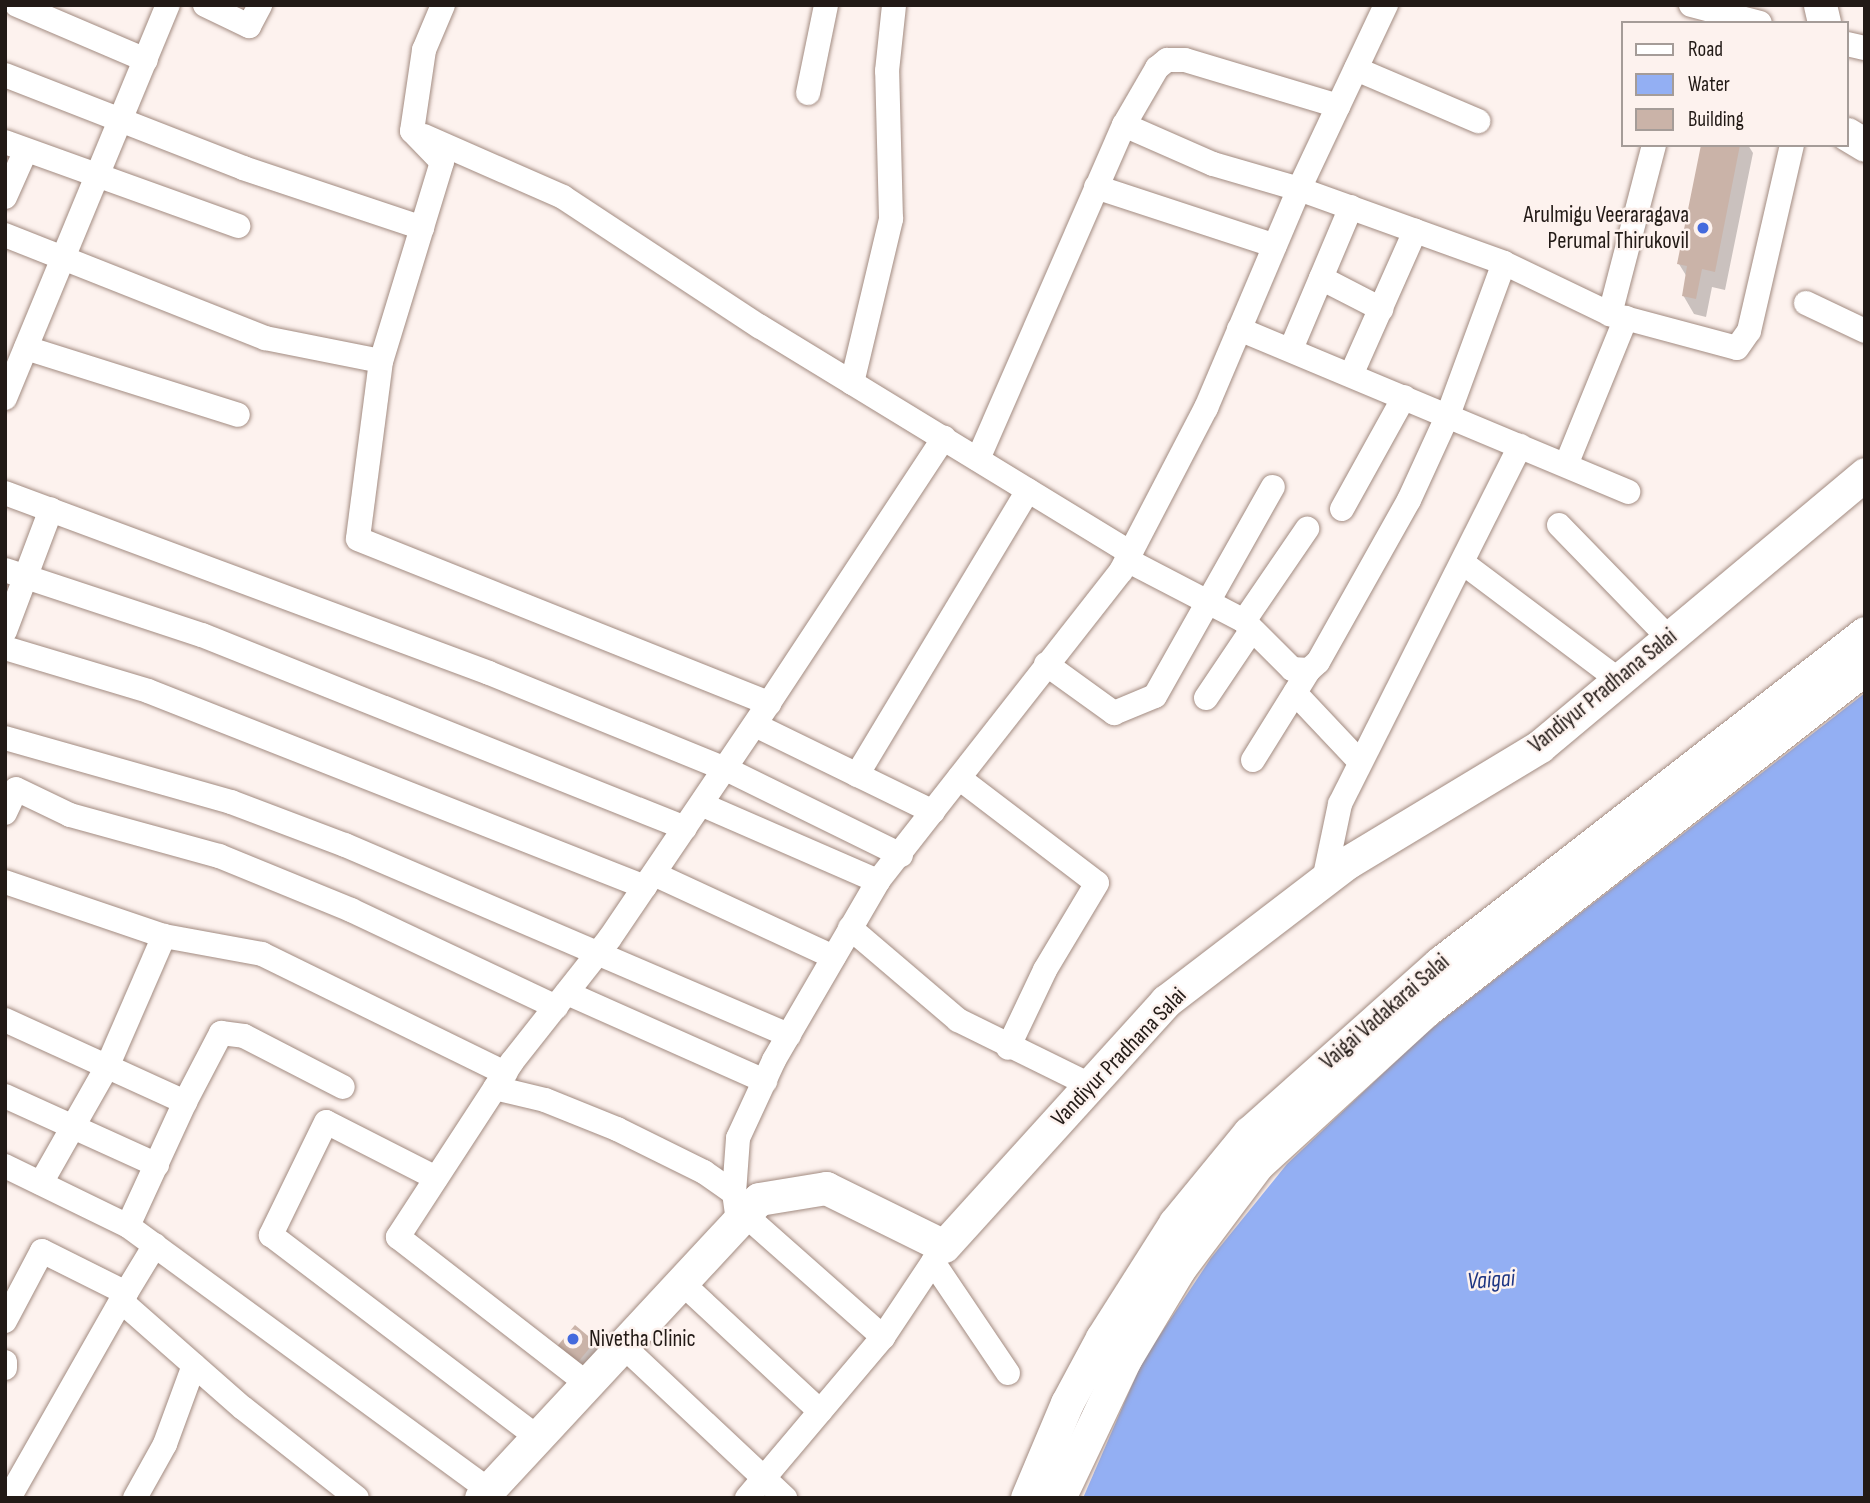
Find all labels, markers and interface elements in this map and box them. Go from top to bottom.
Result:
legend [1622,21,1849,147]
text: Road [1688,37,1723,62]
text: Water [1688,72,1730,97]
text: Building [1688,107,1744,132]
place label: Arulmigu Veeraragava Perumal Thirukovil [1523,201,1689,255]
marker: Arulmigu Veeraragava Perumal Thirukovil [1695,220,1711,236]
street label: Vandiyur Pradhana Salai [1523,623,1683,759]
street label: Vaigai Vadakarai Salai [1315,948,1455,1076]
street label: Vandiyur Pradhana Salai [1046,982,1192,1132]
water label: Vaigai [1466,1264,1516,1296]
place label: Nivetha Clinic [589,1325,696,1353]
marker: Nivetha Clinic [563,1329,583,1349]

